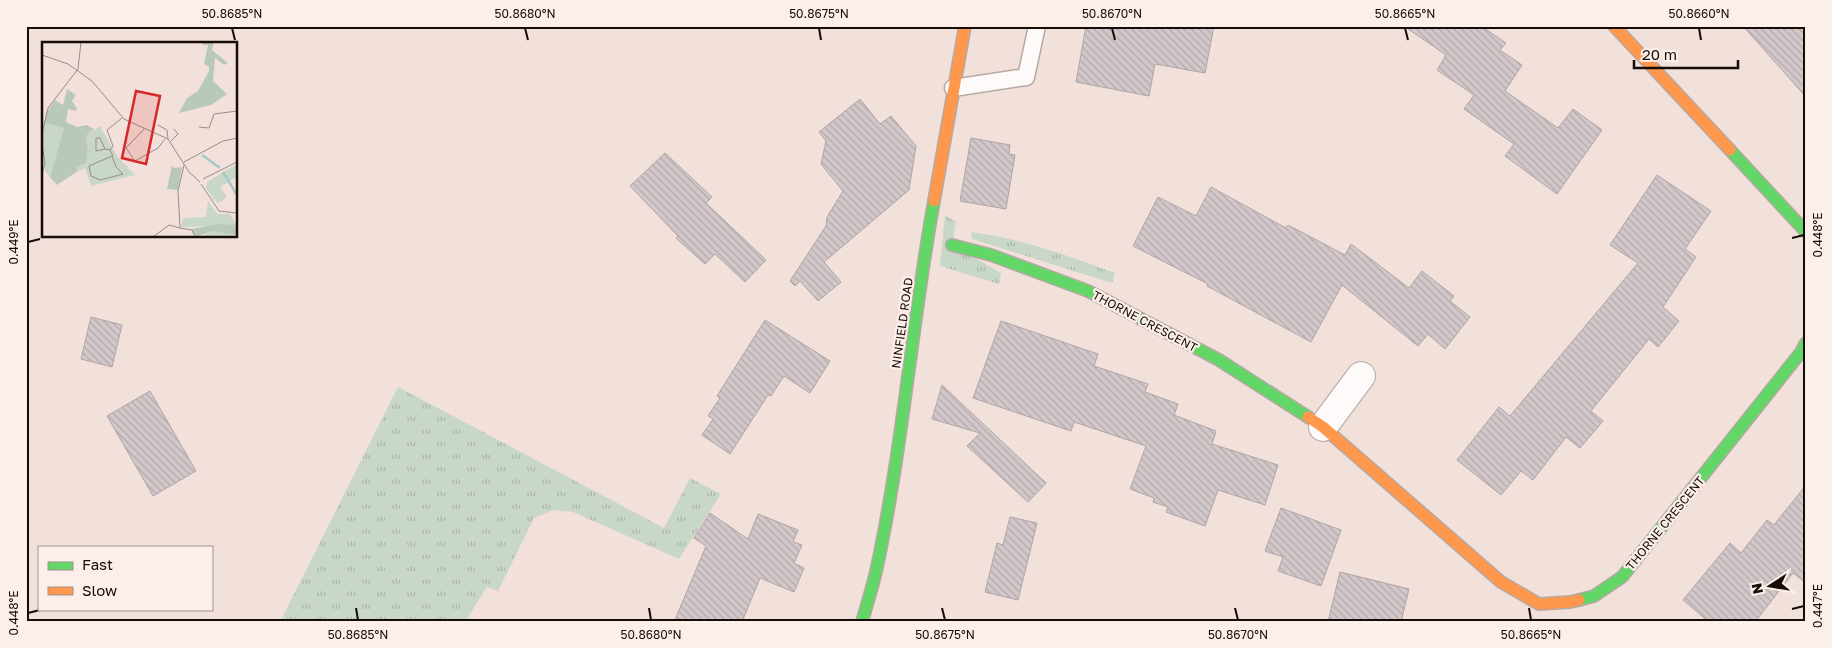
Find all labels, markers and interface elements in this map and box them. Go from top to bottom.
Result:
text: 50.8685°N [202,6,262,21]
text: 50.8680°N [494,6,556,21]
text: 50.8675°N [789,6,849,21]
text: 50.8670°N [1082,6,1142,21]
text: 50.8665°N [1375,6,1435,21]
text: 50.8660°N [1668,6,1730,21]
scale bar [1634,38,1738,70]
inset map [42,42,238,238]
text: 20 m [1642,45,1677,63]
text: 0.448°E [1810,212,1825,258]
text: 0.449°E [6,220,21,264]
street label: NINFIELD ROAD [888,277,916,369]
street label: THORNE CRESCENT [1090,287,1200,355]
street label: THORNE CRESCENT [1623,473,1708,573]
legend [38,546,212,610]
text: Fast [82,555,113,573]
north arrow [1744,560,1794,610]
text: Slow [82,581,117,599]
text: N [1747,582,1766,596]
text: 0.447°E [1810,584,1825,628]
text: 0.448°E [6,590,21,636]
text: 50.8685°N [328,627,388,642]
text: 50.8680°N [620,627,682,642]
text: 50.8675°N [915,627,975,642]
text: 50.8670°N [1208,627,1268,642]
text: 50.8665°N [1501,627,1561,642]

